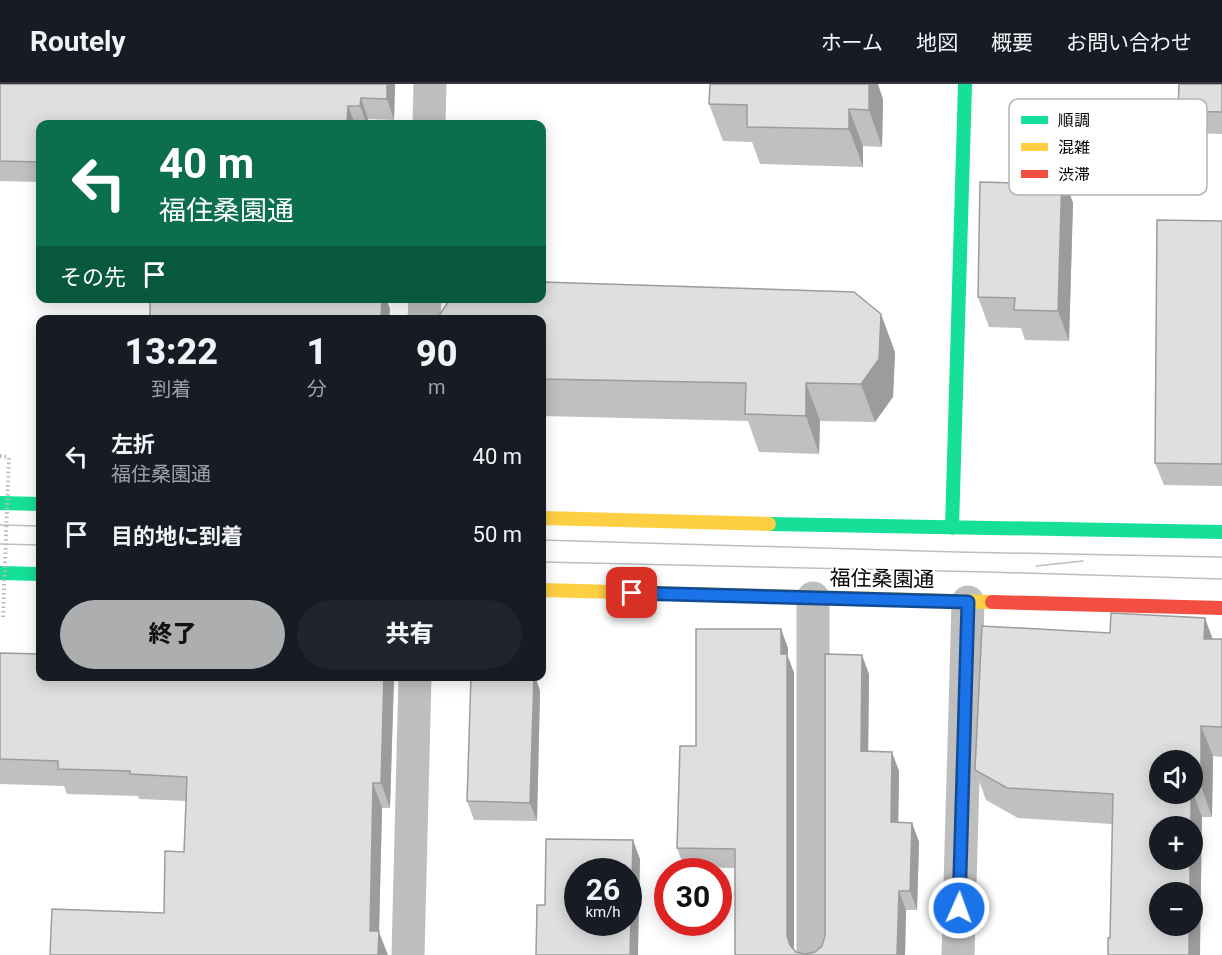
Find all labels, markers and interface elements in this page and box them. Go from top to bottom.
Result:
text: Routely [30,25,126,58]
text: ホーム [821,31,883,55]
text: 地図 [916,31,958,55]
text: 概要 [991,31,1033,55]
text: お問い合わせ [1066,31,1192,55]
legend [1009,99,1207,195]
text: 順調 [1058,111,1090,130]
text: 混雑 [1058,138,1090,157]
text: 40 m [159,139,254,188]
icon: left [60,144,138,222]
text: 渋滞 [1058,165,1090,184]
text: 福住桑園通 [159,195,294,227]
icon: arrive [138,258,171,291]
text: その先 [60,265,126,290]
text: 13:22 [125,331,218,373]
text: 1 [307,331,327,373]
text: 90 [416,333,457,375]
text: m [428,375,445,399]
text: 到着 [151,377,191,401]
text: 分 [307,377,327,401]
text: 左折 [111,432,155,457]
icon: left [60,440,93,473]
text: 40 m [473,444,522,469]
text: 福住桑園通 [111,462,211,486]
icon: arrive [60,518,93,551]
text: 50 m [473,522,522,547]
text: 目的地に到着 [111,524,243,549]
street label: 福住桑園通 [829,566,935,592]
pin [606,567,657,618]
icon: arrive [615,576,648,609]
button: 終了 [60,600,285,669]
button: 共有 [297,600,522,669]
map controls [1149,750,1203,936]
button: sound [1149,750,1203,804]
button: + [1149,816,1203,870]
speed limit sign: 30 [654,858,732,936]
text: 26 [586,872,620,907]
position arrow [927,876,991,940]
button: − [1149,882,1203,936]
text: km/h [585,903,621,921]

